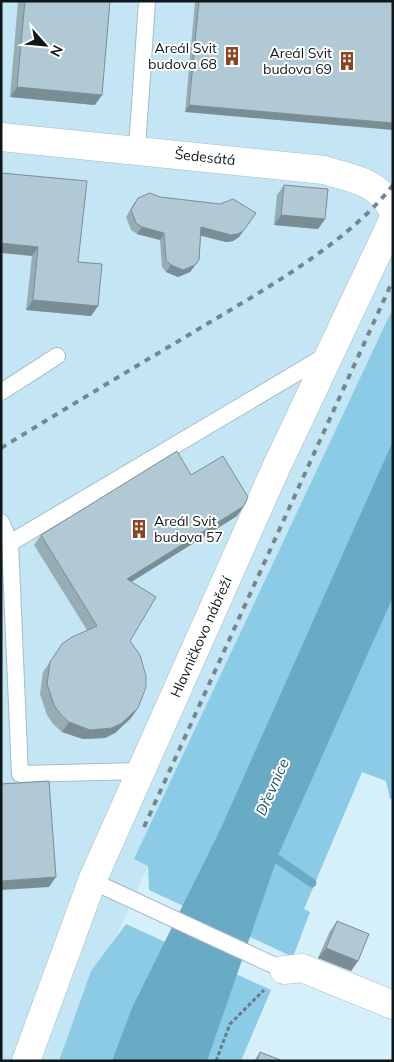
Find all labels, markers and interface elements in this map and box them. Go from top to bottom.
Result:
north arrow [20,20,70,70]
place label: Areál Svit budova 68 [148,39,217,73]
text: N [46,42,67,60]
place label: Areál Svit budova 69 [263,44,332,78]
building icon: Areál Svit budova 68 [221,45,243,67]
building icon: Areál Svit budova 69 [336,50,358,72]
street label: Šedesátá [174,145,236,169]
place label: Areál Svit budova 57 [154,512,223,546]
building icon: Areál Svit budova 57 [128,518,150,540]
street label: Hlavničkovo nábřeží [166,573,236,700]
water label: Dřevnice [251,756,293,818]

